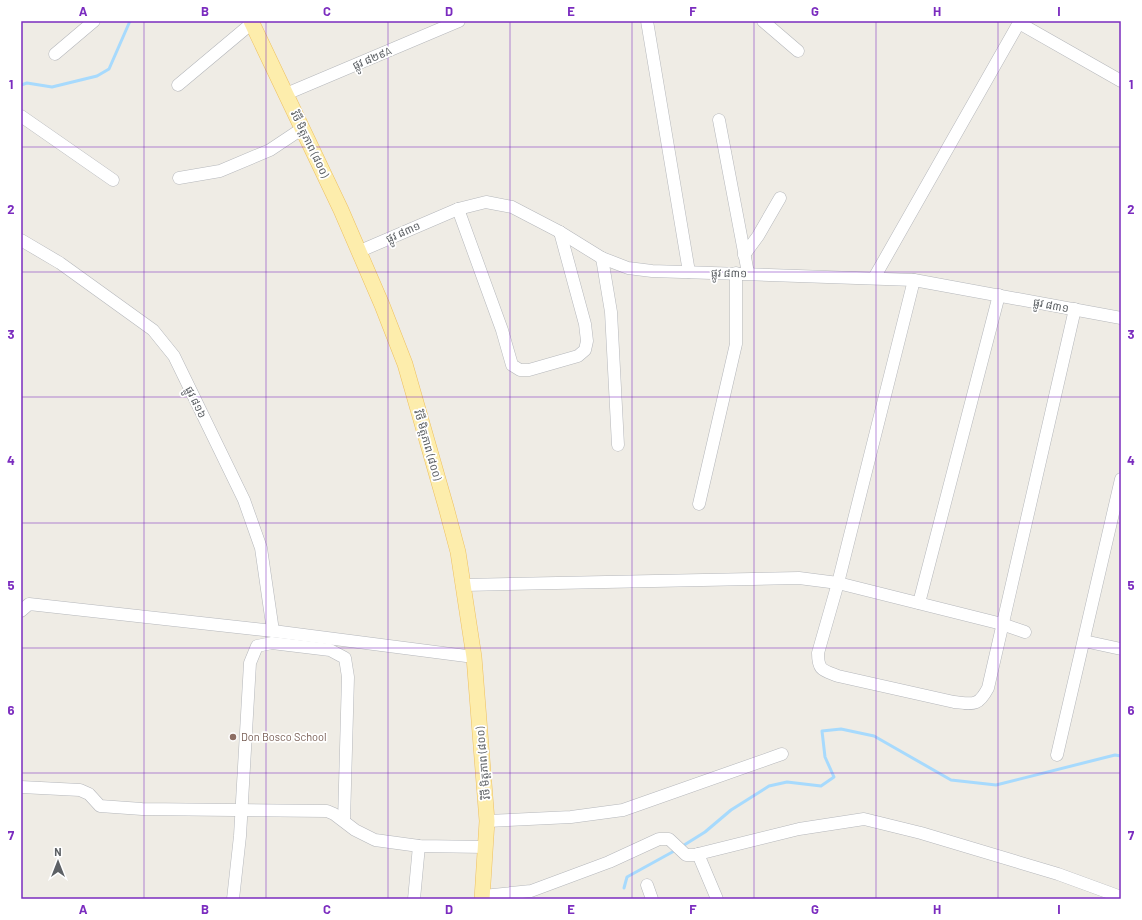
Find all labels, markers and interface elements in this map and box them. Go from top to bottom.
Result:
text: A [79,3,88,19]
text: B [201,3,209,19]
text: C [323,3,331,19]
text: D [445,3,453,19]
text: E [567,3,575,19]
text: F [689,3,697,19]
text: G [811,3,819,19]
text: H [933,3,941,19]
text: I [1057,3,1061,19]
street label: ផ្លូវ ៨២៩A [350,43,395,76]
text: 1 [9,76,13,92]
text: 1 [1129,76,1133,92]
street label: វិថី មិត្តភាព (៨០០) [287,107,333,180]
text: 2 [7,201,15,217]
text: 2 [1127,201,1135,217]
street label: ផ្លូវ ៨៣១ [384,218,424,249]
street label: ផ្លូវ ៨៣១ [711,266,747,284]
street label: ផ្លូវ ៨៣១ [1031,295,1070,319]
text: 3 [7,326,15,342]
text: 3 [1127,326,1135,342]
street label: ផ្លូវ ៨១៦ [179,384,210,422]
street label: វិថី មិត្តភាព (៨០០) [411,407,445,482]
text: 4 [7,452,15,468]
text: 4 [1127,452,1135,468]
text: 5 [7,577,15,593]
text: 5 [1127,577,1135,593]
text: 6 [8,702,15,718]
text: 6 [1128,702,1135,718]
street label: វិថី មិត្តភាព (៨០០) [473,726,493,801]
place label: Don Bosco School [241,730,327,743]
marker: Don Bosco School [228,732,238,742]
text: 7 [8,827,15,843]
text: 7 [1128,827,1135,843]
north arrow [38,842,78,882]
text: N [54,845,62,858]
text: A [79,901,88,917]
text: B [201,901,209,917]
text: C [323,901,331,917]
text: D [445,901,453,917]
text: E [567,901,575,917]
text: F [689,901,697,917]
text: G [811,901,819,917]
text: H [933,901,941,917]
text: I [1057,901,1061,917]

